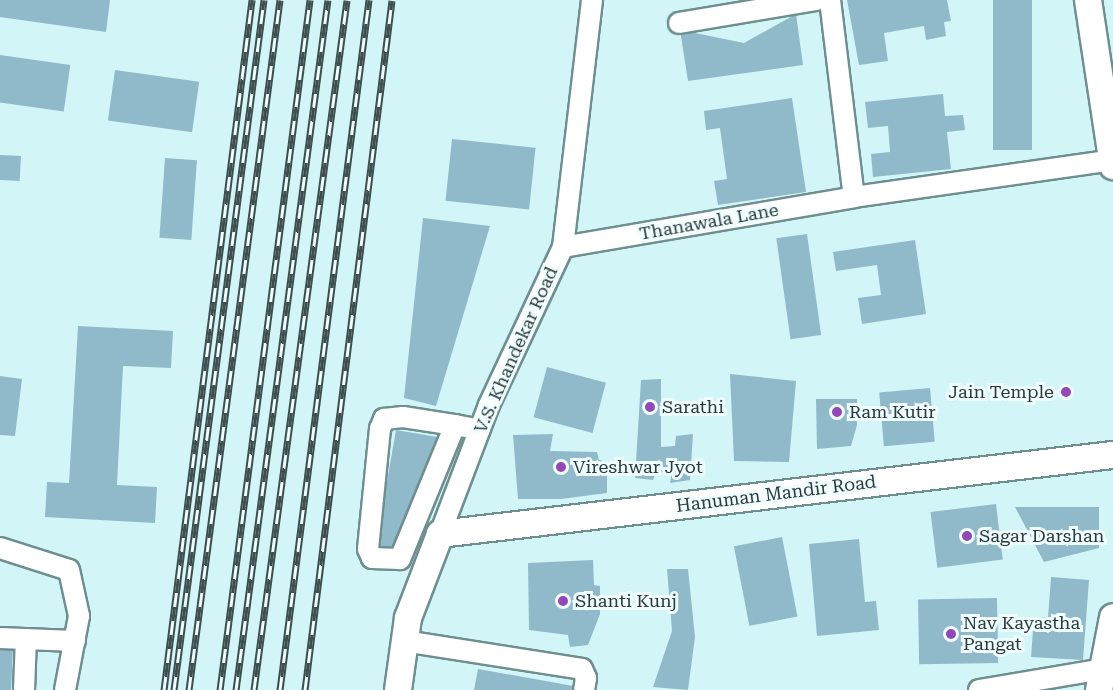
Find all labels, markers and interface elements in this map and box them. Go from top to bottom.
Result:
street label: Thanawala Lane [638,199,780,245]
street label: V.S. Khandekar Road [470,263,562,437]
place label: Jain Temple [948,381,1054,403]
marker: Jain Temple [1059,385,1073,399]
place label: Sarathi [662,396,724,418]
marker: Sarathi [643,400,657,414]
place label: Ram Kutir [849,401,936,423]
marker: Ram Kutir [830,405,844,419]
place label: Vireshwar Jyot [573,456,703,478]
marker: Vireshwar Jyot [554,460,568,474]
street label: Hanuman Mandir Road [675,471,877,517]
place label: Sagar Darshan [979,525,1104,547]
marker: Sagar Darshan [960,529,974,543]
place label: Shanti Kunj [575,590,677,612]
marker: Shanti Kunj [556,594,570,608]
place label: Nav Kayastha Pangat [963,613,1080,656]
marker: Nav Kayastha Pangat [944,627,958,641]

